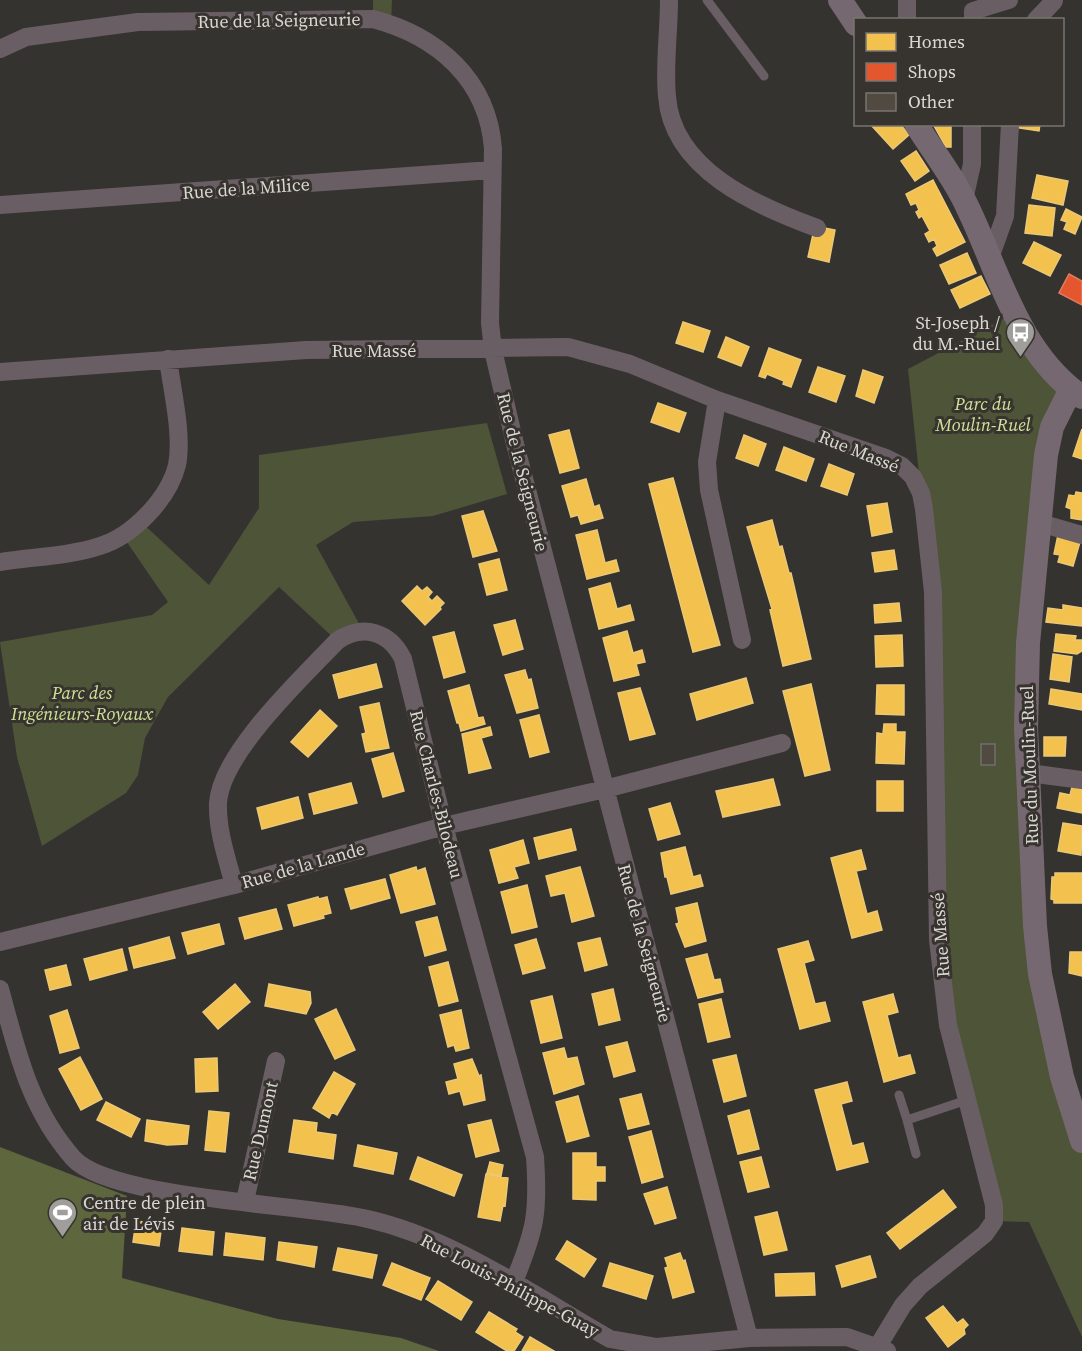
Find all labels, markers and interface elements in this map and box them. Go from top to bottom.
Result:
street label: Rue de la Seigneurie [197,6,361,34]
legend [854,18,1064,126]
text: Homes [908,29,965,54]
text: Shops [908,59,956,84]
text: Other [908,89,955,114]
street label: Rue de la Milice [181,171,311,205]
place label: St-Joseph / du M.-Ruel [913,310,1000,356]
bus stop icon: St-Joseph / du M.-Ruel [1005,316,1037,358]
street label: Rue Massé [331,338,417,363]
street label: Rue de la Seigneurie [491,390,555,554]
park label: Parc du Moulin-Ruel [934,391,1031,437]
street label: Rue Massé [815,423,903,479]
park label: Parc des Ingénieurs-Royaux [10,680,154,726]
street label: Rue du Moulin-Ruel [1014,685,1044,845]
street label: Rue Charles-Bilodeau [404,707,470,881]
street label: Rue de la Lande [238,835,368,895]
street label: Rue de la Seigneurie [612,861,678,1025]
street label: Rue Massé [925,892,955,978]
street label: Rue Dumont [236,1079,284,1183]
place label: Centre de plein air de Lévis [83,1190,206,1236]
sports icon: Centre de plein air de Lévis [46,1196,78,1238]
street label: Rue Louis-Philippe-Guay [416,1227,604,1343]

